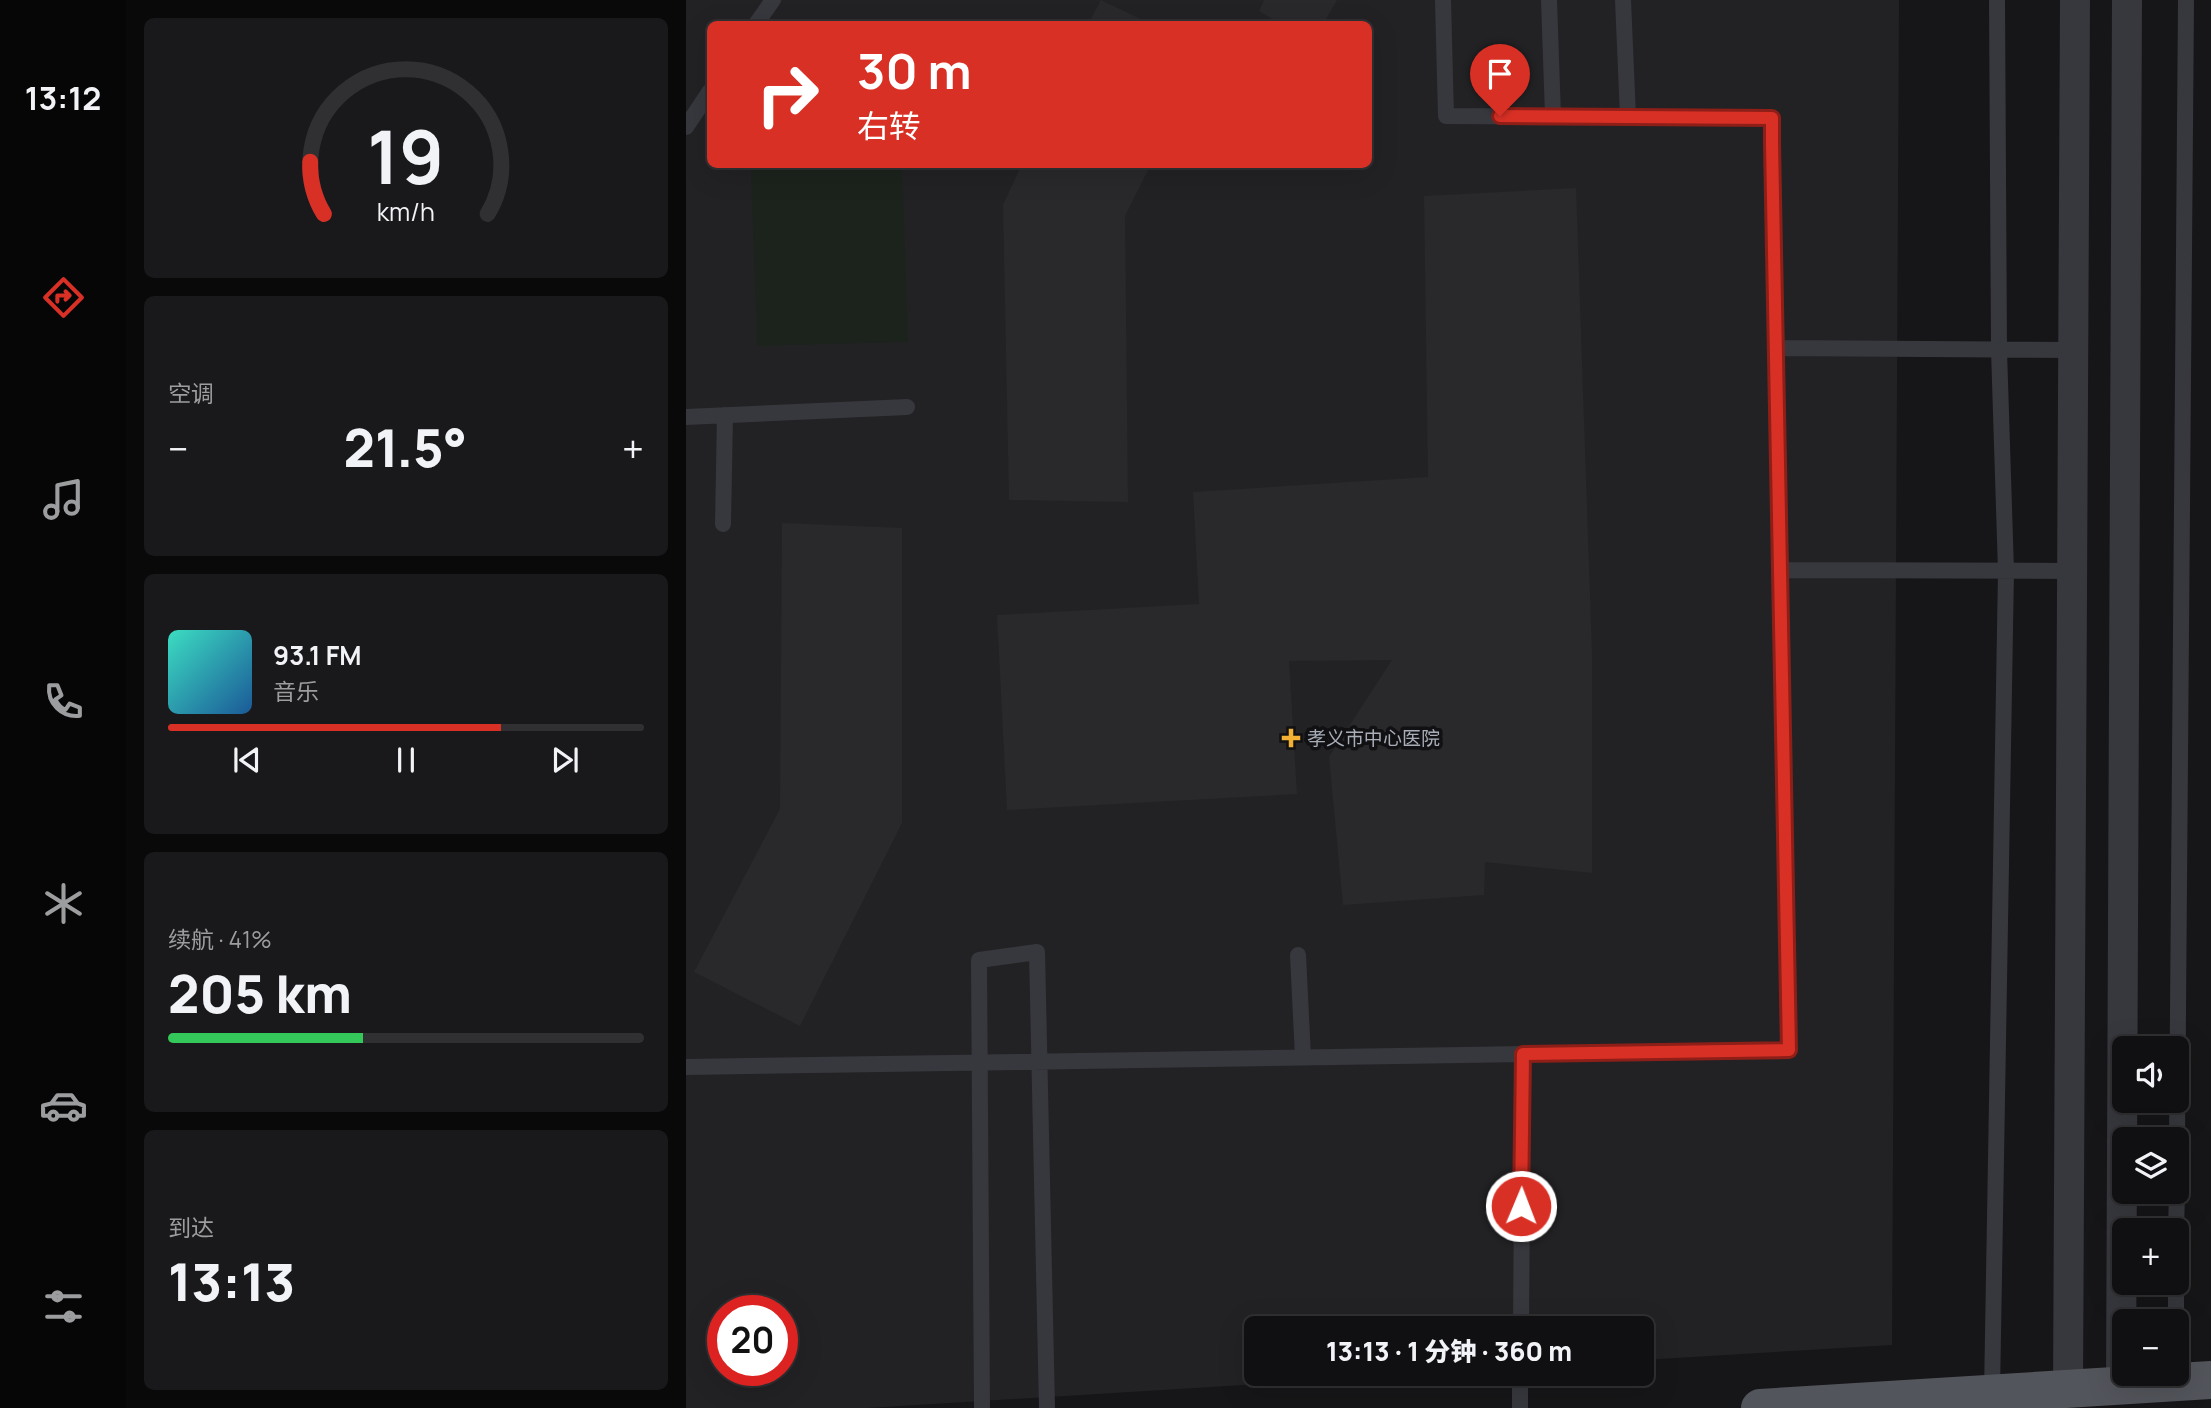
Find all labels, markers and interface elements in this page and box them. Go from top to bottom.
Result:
text: 30 m [857,37,972,104]
pin [1470,44,1530,116]
icon: right [742,49,833,140]
icon: arrive [1481,55,1519,93]
text: 13:12 [25,76,101,120]
text: 右转 [857,104,921,148]
text: 19 [367,106,445,206]
text: km/h [377,194,435,229]
icon: directions [39,273,88,322]
text: 空调 [168,377,214,409]
text: 21.5° [344,412,467,483]
text: − [168,422,189,474]
text: + [622,422,644,474]
icon: music [39,475,88,524]
text: 93.1 FM [273,637,361,673]
text: 音乐 [273,675,319,707]
icon: phone [39,677,88,726]
place label: 孝义市中心医院 [1307,725,1440,751]
marker: 孝义市中心医院 [1281,728,1301,748]
icon: previous [228,741,266,779]
icon: pause [387,741,425,779]
icon: next [546,741,584,779]
icon: climate [39,879,88,928]
text: 续航 · 41% [168,923,272,955]
text: 205 km [168,958,352,1029]
map controls [2112,1036,2189,1386]
button: sound [2112,1036,2189,1113]
icon: car [39,1081,88,1130]
button: layers [2112,1127,2189,1204]
position arrow [1484,1169,1558,1243]
text: 到达 [168,1211,214,1243]
button: + [2112,1218,2189,1295]
text: 13:13 [168,1246,295,1317]
icon: filters [39,1282,88,1331]
speed limit sign: 20 [707,1295,798,1386]
button: − [2112,1309,2189,1386]
text: 13:13 · 1 分钟 · 360 m [1326,1333,1572,1369]

